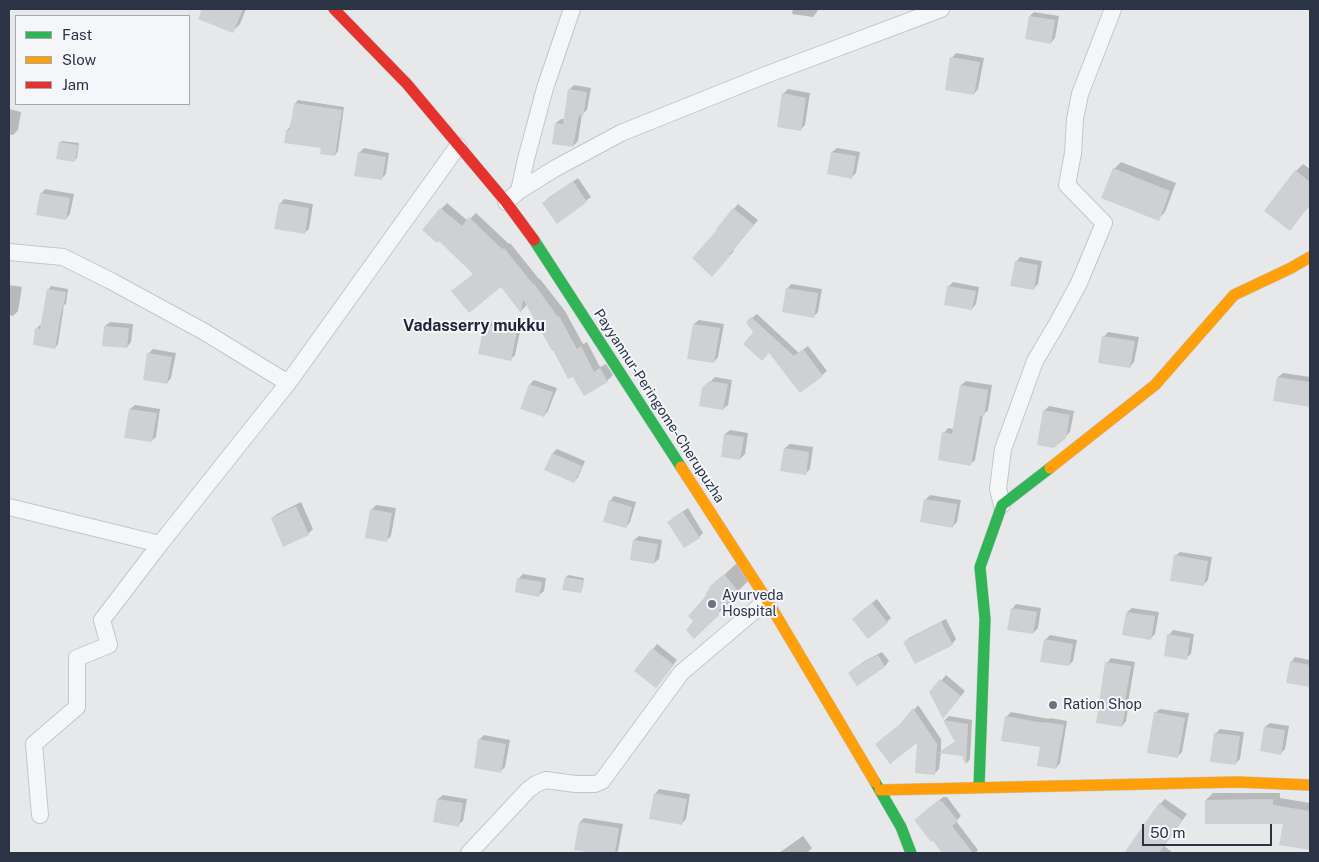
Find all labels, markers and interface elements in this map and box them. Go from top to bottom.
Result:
legend [15,15,190,105]
text: Fast [62,26,92,43]
text: Slow [62,51,96,68]
text: Jam [62,76,89,93]
street label: Payyannur-Peringome-Cherupuzha [590,306,728,506]
district label: Vadasserry mukku [403,316,545,336]
place label: Ayurveda Hospital [722,588,783,620]
marker: Ayurveda Hospital [706,598,718,610]
place label: Ration Shop [1063,697,1142,713]
marker: Ration Shop [1047,699,1059,711]
scale bar [1144,814,1274,846]
text: 50 m [1150,824,1185,841]

